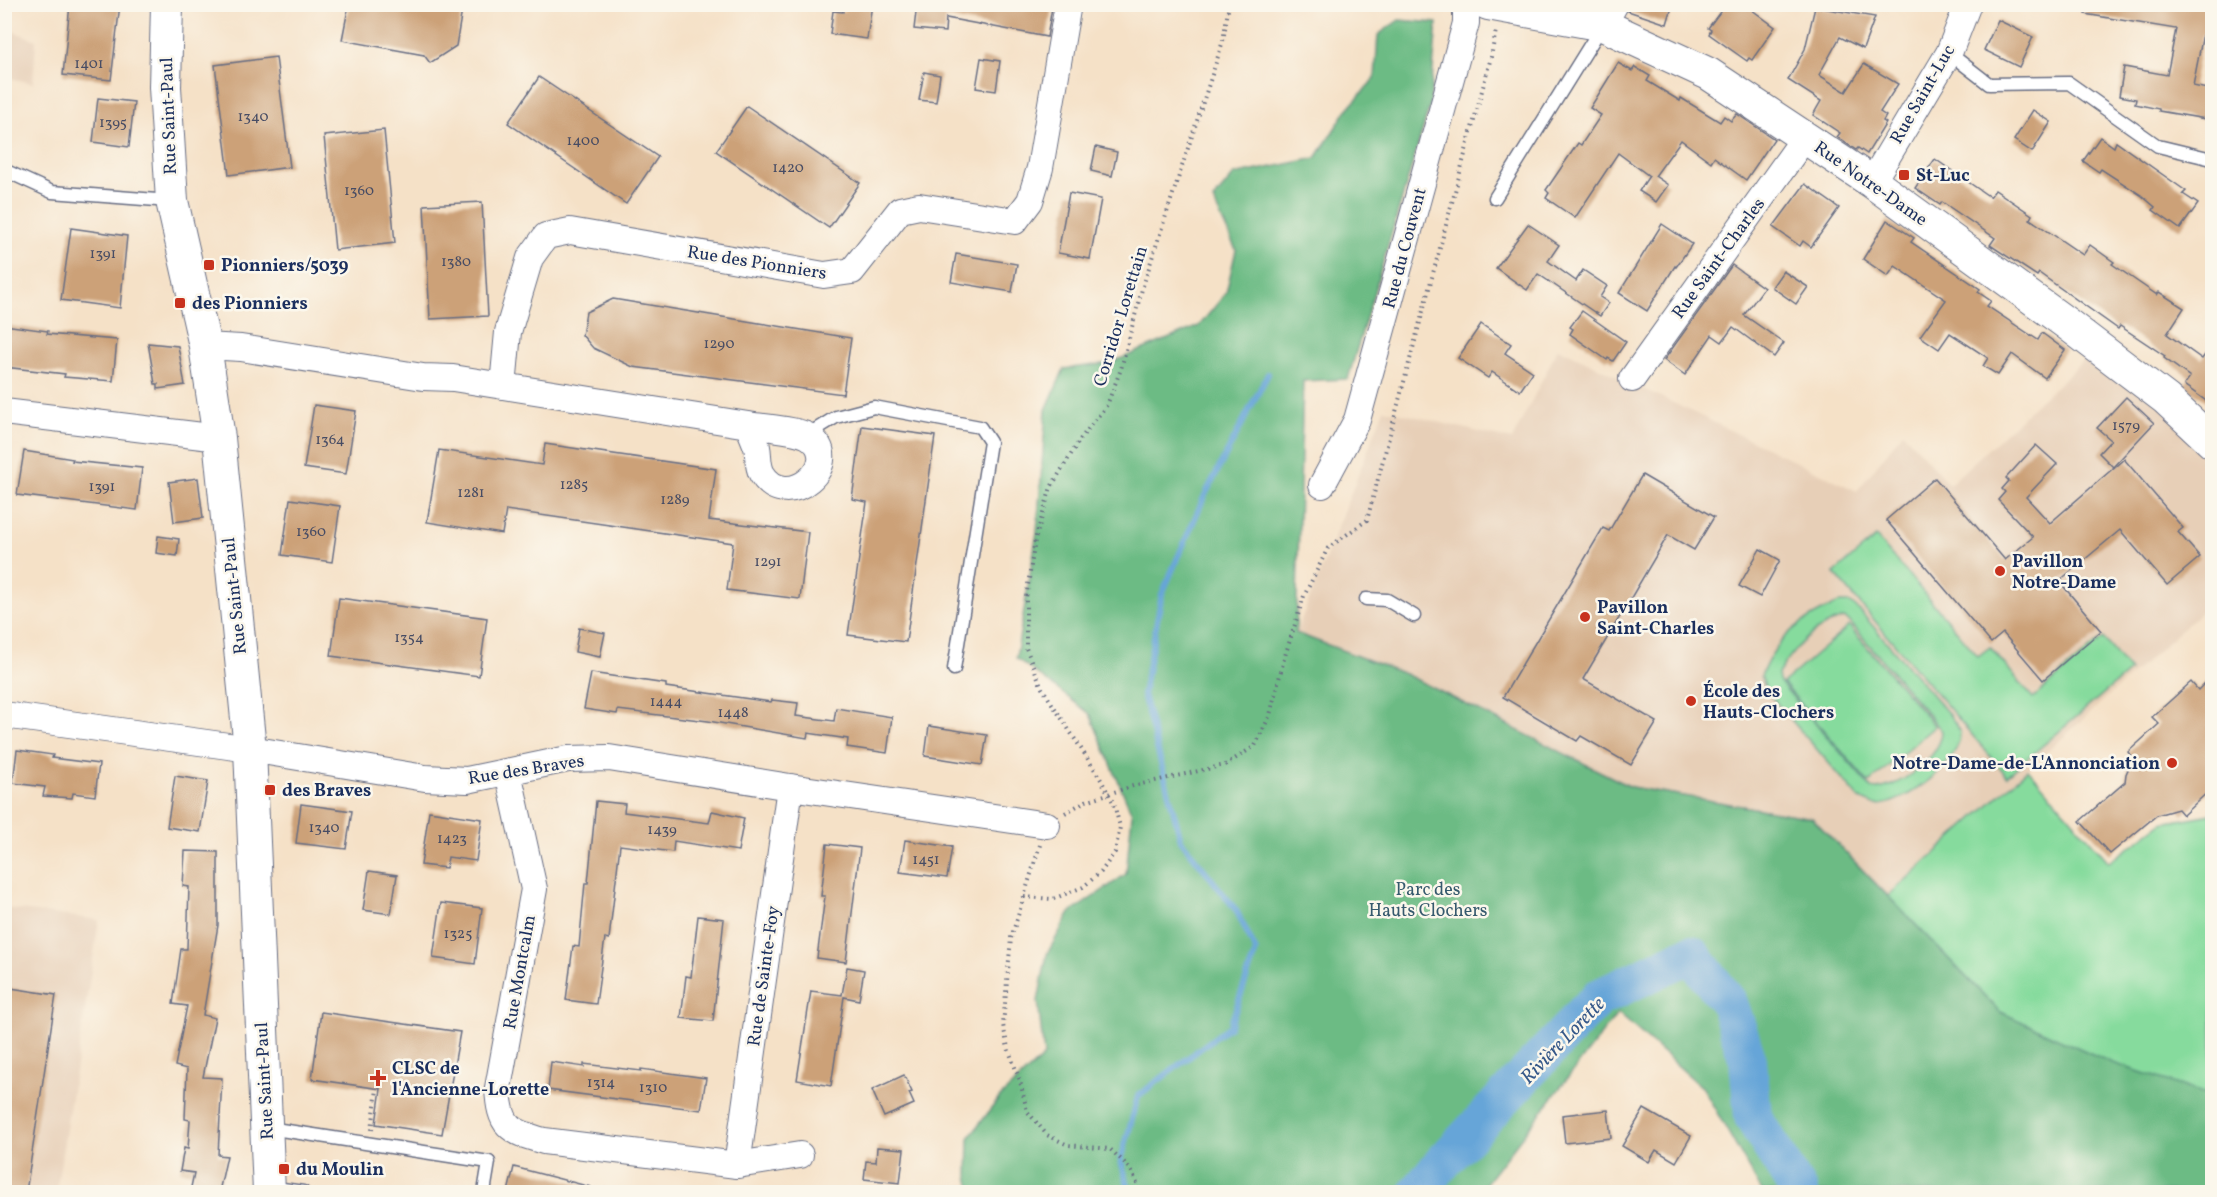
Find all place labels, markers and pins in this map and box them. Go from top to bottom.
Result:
place label: St-Luc [1916,164,1970,189]
marker: St-Luc [1897,168,1911,182]
place label: Pionniers/5039 [221,254,348,279]
marker: Pionniers/5039 [202,258,216,272]
place label: des Pionniers [192,292,308,317]
marker: des Pionniers [173,296,187,310]
place label: Pavillon Notre-Dame [2012,550,2116,596]
marker: Pavillon Notre-Dame [1993,564,2007,578]
place label: Pavillon Saint-Charles [1597,596,1714,642]
marker: Pavillon Saint-Charles [1578,610,1592,624]
place label: École des Hauts-Clochers [1703,680,1834,726]
marker: École des Hauts-Clochers [1684,694,1698,708]
place label: Notre-Dame-de-L'Annonciation [1892,752,2160,777]
marker: Notre-Dame-de-L'Annonciation [2165,756,2179,770]
place label: des Braves [282,779,371,804]
marker: des Braves [263,783,277,797]
place label: CLSC de l'Ancienne-Lorette [392,1057,549,1103]
marker: CLSC de l'Ancienne-Lorette [369,1069,387,1087]
place label: du Moulin [296,1158,384,1183]
marker: du Moulin [277,1162,291,1176]

